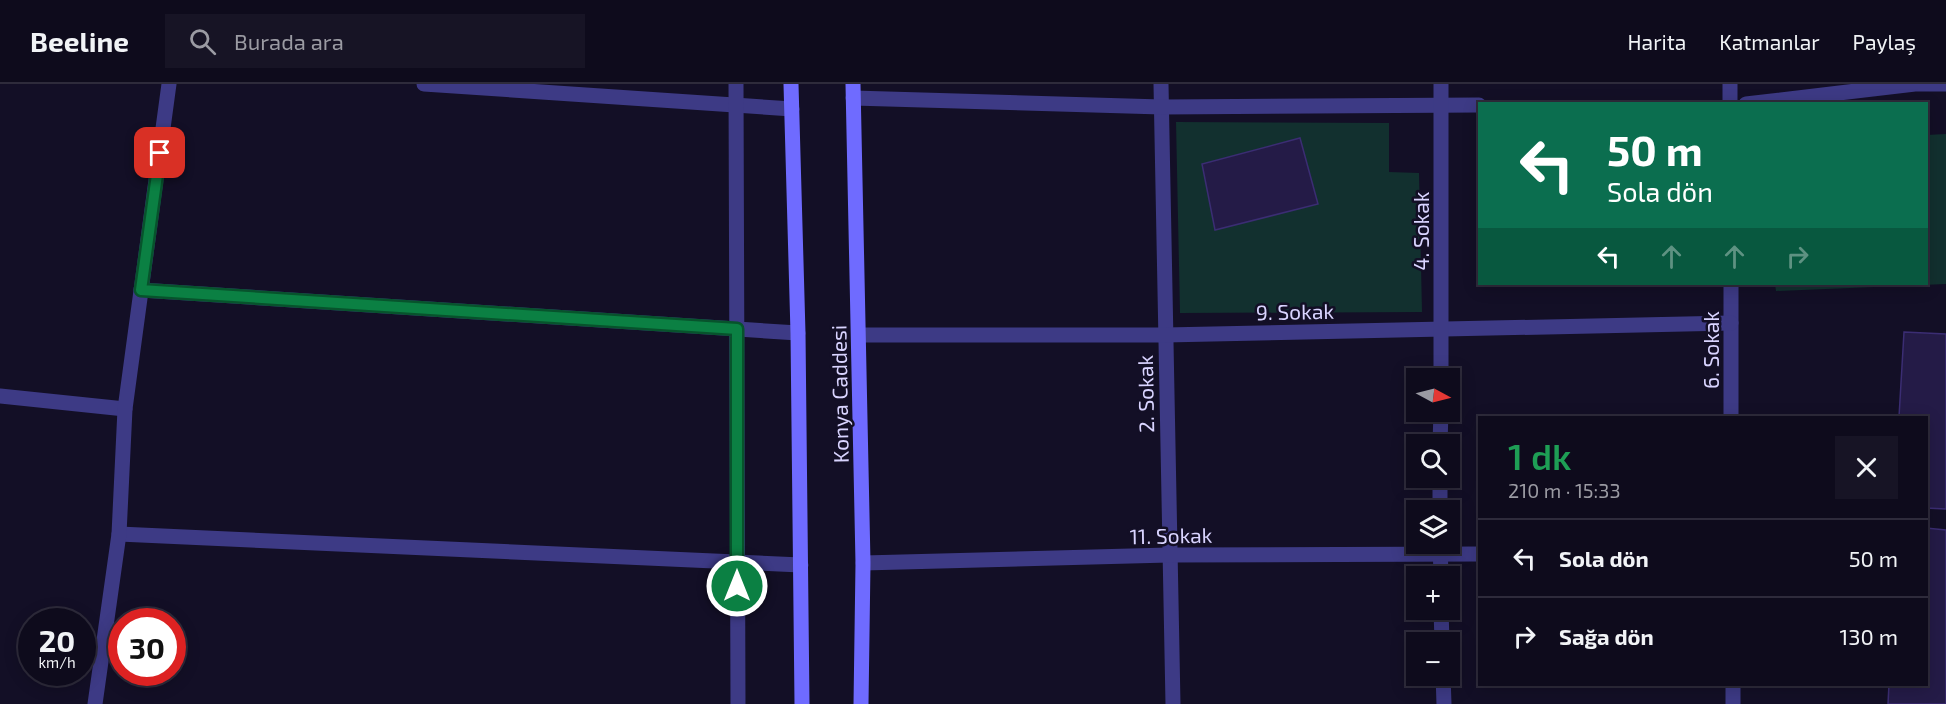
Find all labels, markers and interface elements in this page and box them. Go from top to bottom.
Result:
search box [165,14,585,68]
text: Beeline [30,24,129,58]
icon: search [186,25,219,58]
text: Burada ara [234,28,344,54]
text: Harita [1628,29,1686,54]
text: Katmanlar [1719,29,1820,54]
text: Paylaş [1853,29,1916,54]
text: 50 m [1607,124,1703,174]
icon: left [1508,126,1586,204]
pin [134,127,185,178]
icon: arrive [143,136,176,169]
text: Sola dön [1607,175,1713,207]
street label: 4. Sokak [1408,191,1433,271]
icon: left [1592,240,1625,273]
icon: ahead [1655,240,1688,273]
icon: ahead [1718,240,1751,273]
icon: right [1781,240,1814,273]
street label: 9. Sokak [1256,298,1335,324]
street label: 6. Sokak [1698,311,1723,389]
street label: Konya Caddesi [825,325,853,463]
street label: 2. Sokak [1132,355,1158,433]
north arrow [1406,368,1460,422]
map controls [1406,368,1460,686]
button: search [1406,434,1460,488]
text: 1 dk [1508,434,1571,477]
button: close [1835,436,1898,499]
text: 210 m · 15:33 [1508,478,1621,502]
button: layers [1406,500,1460,554]
street label: 11. Sokak [1129,522,1213,548]
icon: left [1508,542,1541,575]
text: Sola dön [1559,545,1649,571]
text: 50 m [1849,545,1898,571]
position arrow [705,554,769,618]
button: + [1406,566,1460,620]
speed limit sign: 30 [108,608,186,686]
icon: right [1508,620,1541,653]
text: 20 [39,622,75,658]
text: Sağa dön [1559,623,1654,649]
text: 130 m [1840,623,1898,649]
button: − [1406,632,1460,686]
text: km/h [38,653,76,671]

